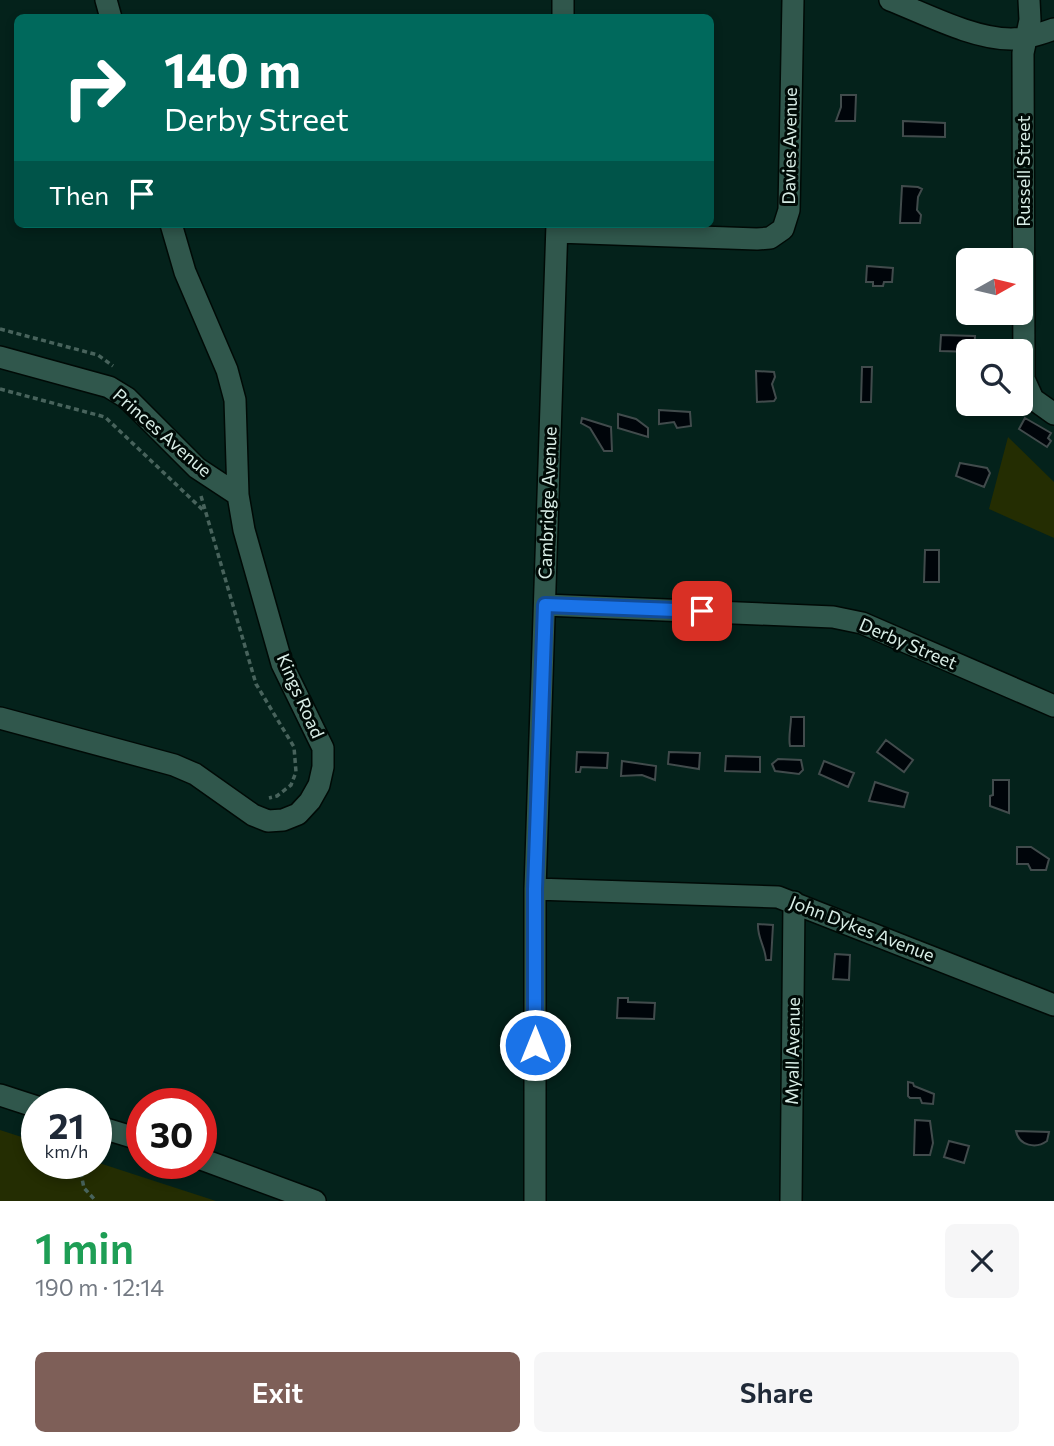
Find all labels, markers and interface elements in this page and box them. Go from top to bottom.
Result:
text: 140 m [164,38,301,98]
icon: right [49,42,140,133]
street label: Davies Avenue [777,87,801,205]
text: Derby Street [164,98,349,138]
street label: Russell Street [1012,115,1034,227]
icon: arrive [123,175,161,213]
text: Then [49,179,109,210]
north arrow [956,248,1032,326]
map controls [956,248,1033,416]
button: search [956,339,1033,416]
street label: Princes Avenue [109,383,216,481]
street label: Cambridge Avenue [533,426,561,580]
pin [672,581,732,641]
icon: arrive [683,592,721,630]
street label: Derby Street [856,613,961,674]
street label: Kings Road [272,650,329,741]
street label: John Dykes Avenue [787,890,938,966]
street label: Myall Avenue [780,997,804,1105]
position arrow [498,1008,572,1082]
speed limit sign: 30 [126,1088,217,1179]
text: 21 [49,1103,84,1146]
text: km/h [45,1140,88,1162]
text: 1 min [35,1221,134,1273]
button: close [945,1224,1019,1298]
text: 190 m · 12:14 [35,1273,164,1301]
button: Exit [35,1352,520,1432]
button: Share [534,1352,1019,1432]

